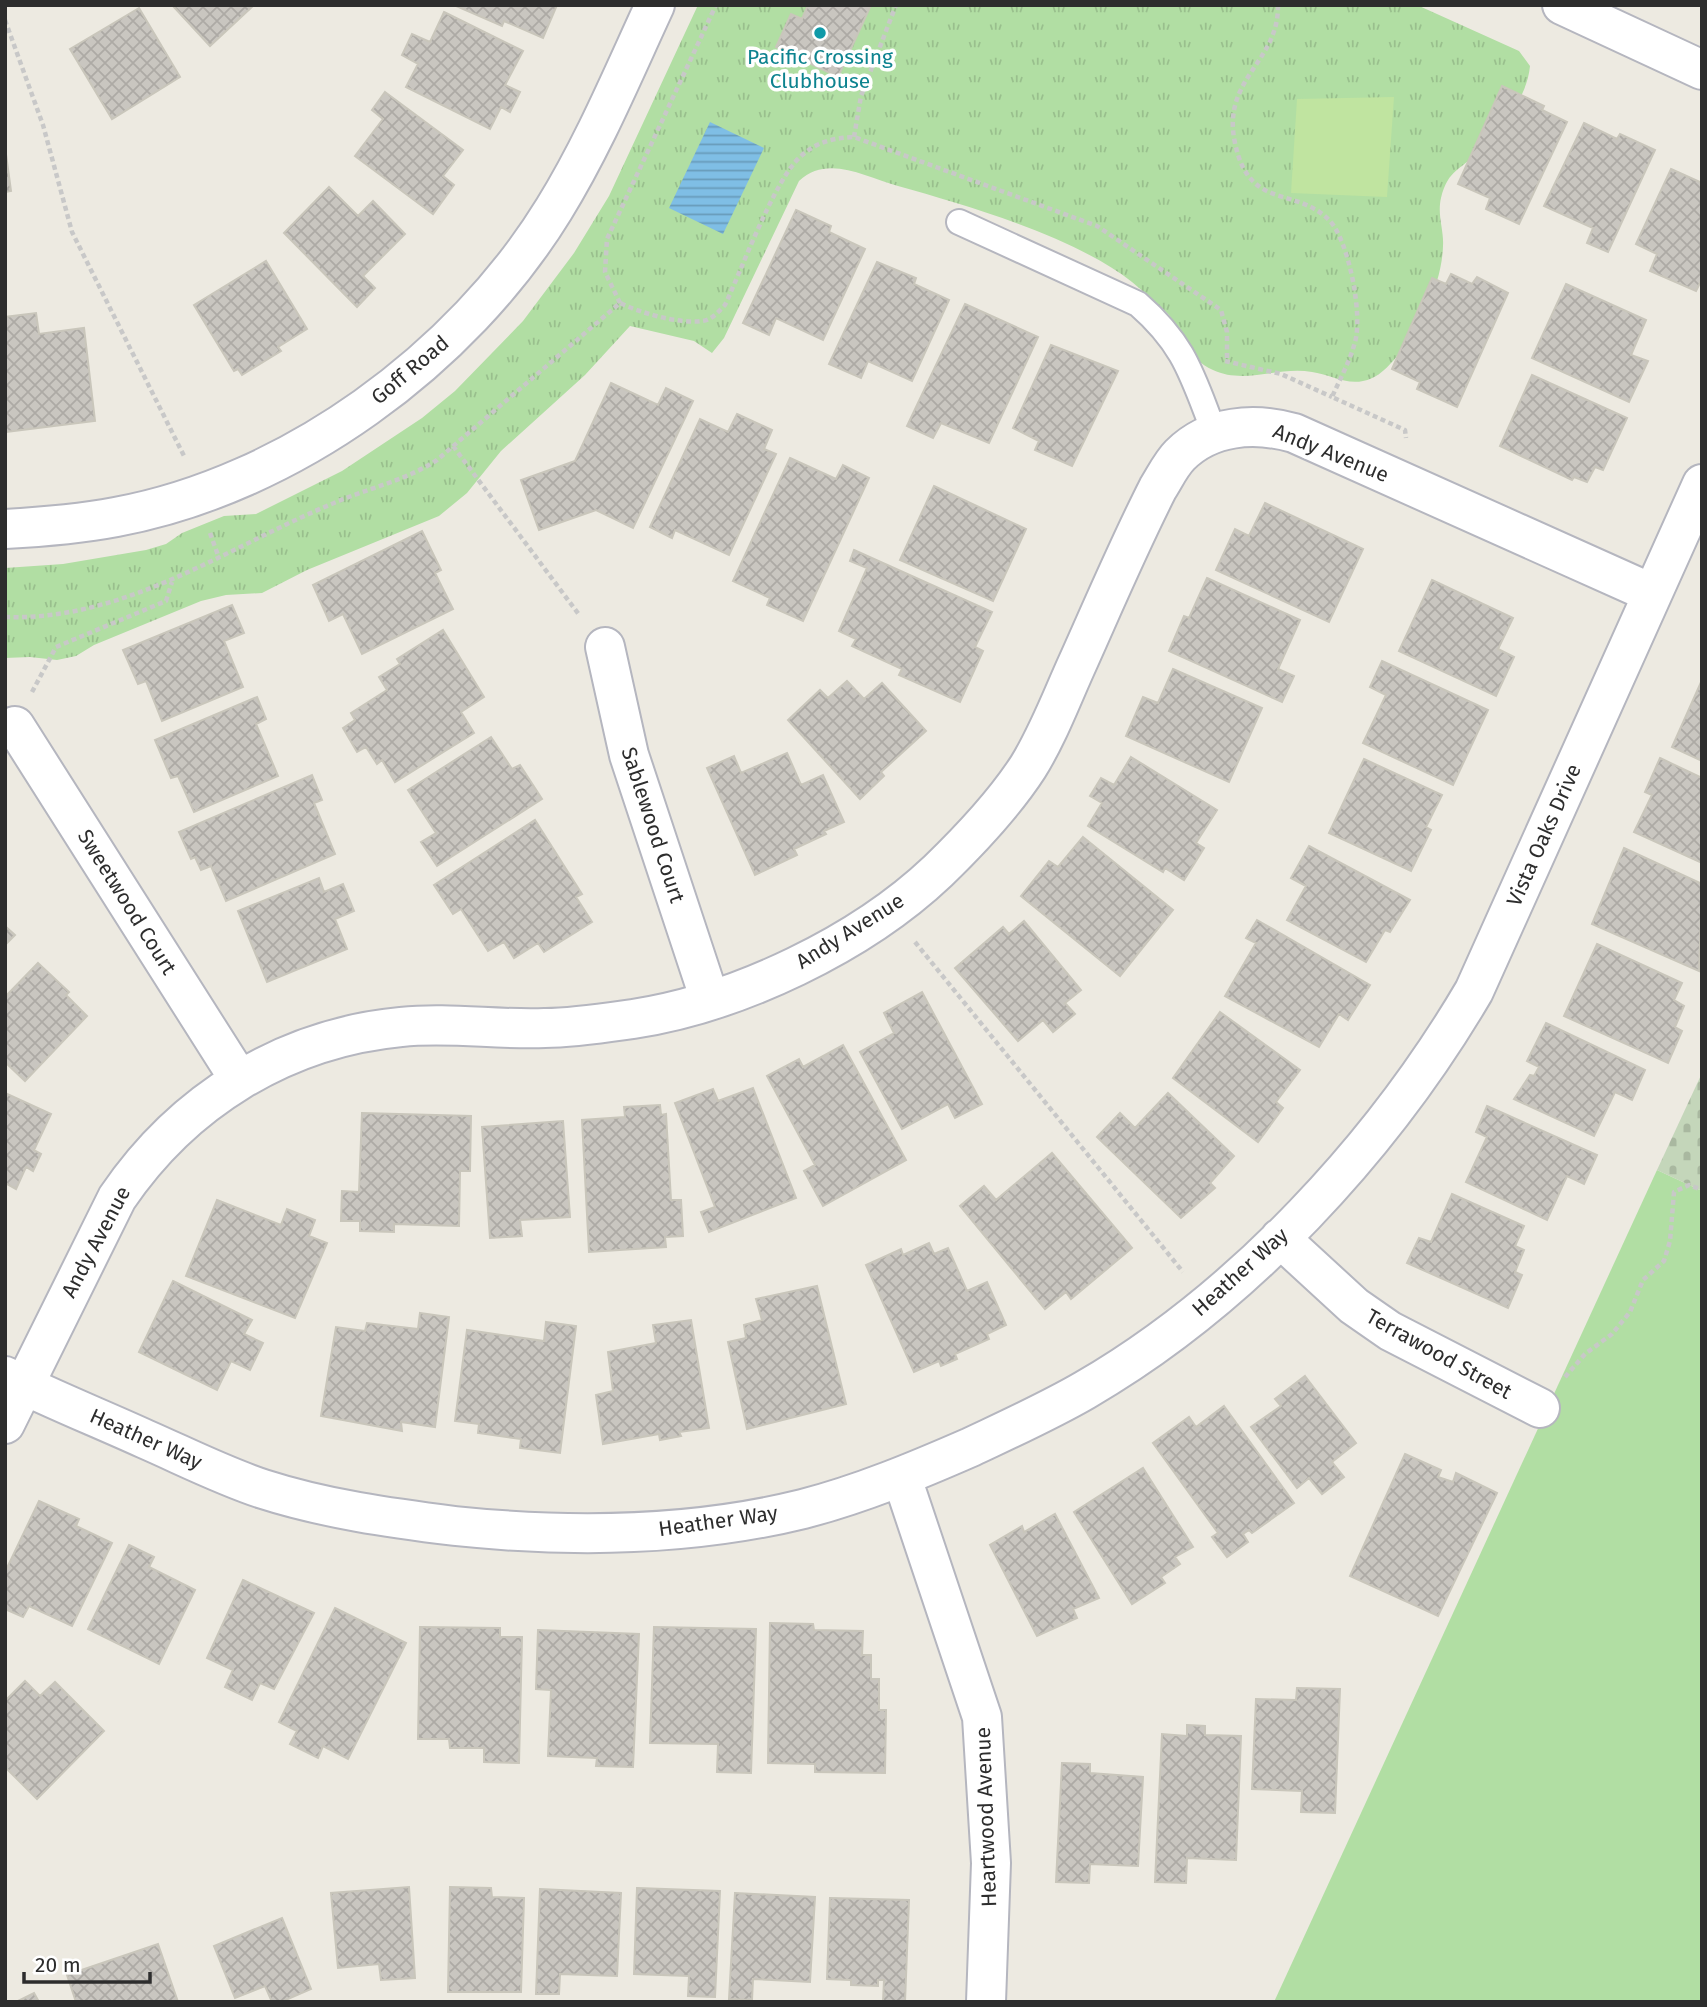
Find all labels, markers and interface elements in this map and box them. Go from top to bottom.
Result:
marker: Pacific Crossing Clubhouse [812,25,828,41]
place label: Pacific Crossing Clubhouse [747,44,893,94]
street label: Goff Road [366,330,454,410]
street label: Andy Avenue [1269,418,1393,488]
street label: Sablewood Court [616,744,691,906]
street label: Vista Oaks Drive [1501,760,1587,910]
street label: Sweetwood Court [72,825,182,980]
street label: Andy Avenue [791,888,909,974]
street label: Andy Avenue [56,1182,136,1302]
street label: Heather Way [1187,1222,1294,1322]
street label: Terrawood Street [1362,1303,1517,1405]
street label: Heather Way [86,1403,207,1476]
street label: Heather Way [657,1500,780,1542]
street label: Heartwood Avenue [970,1727,1002,1907]
scale bar [24,1940,150,1984]
text: 20 m [35,1952,81,1978]

